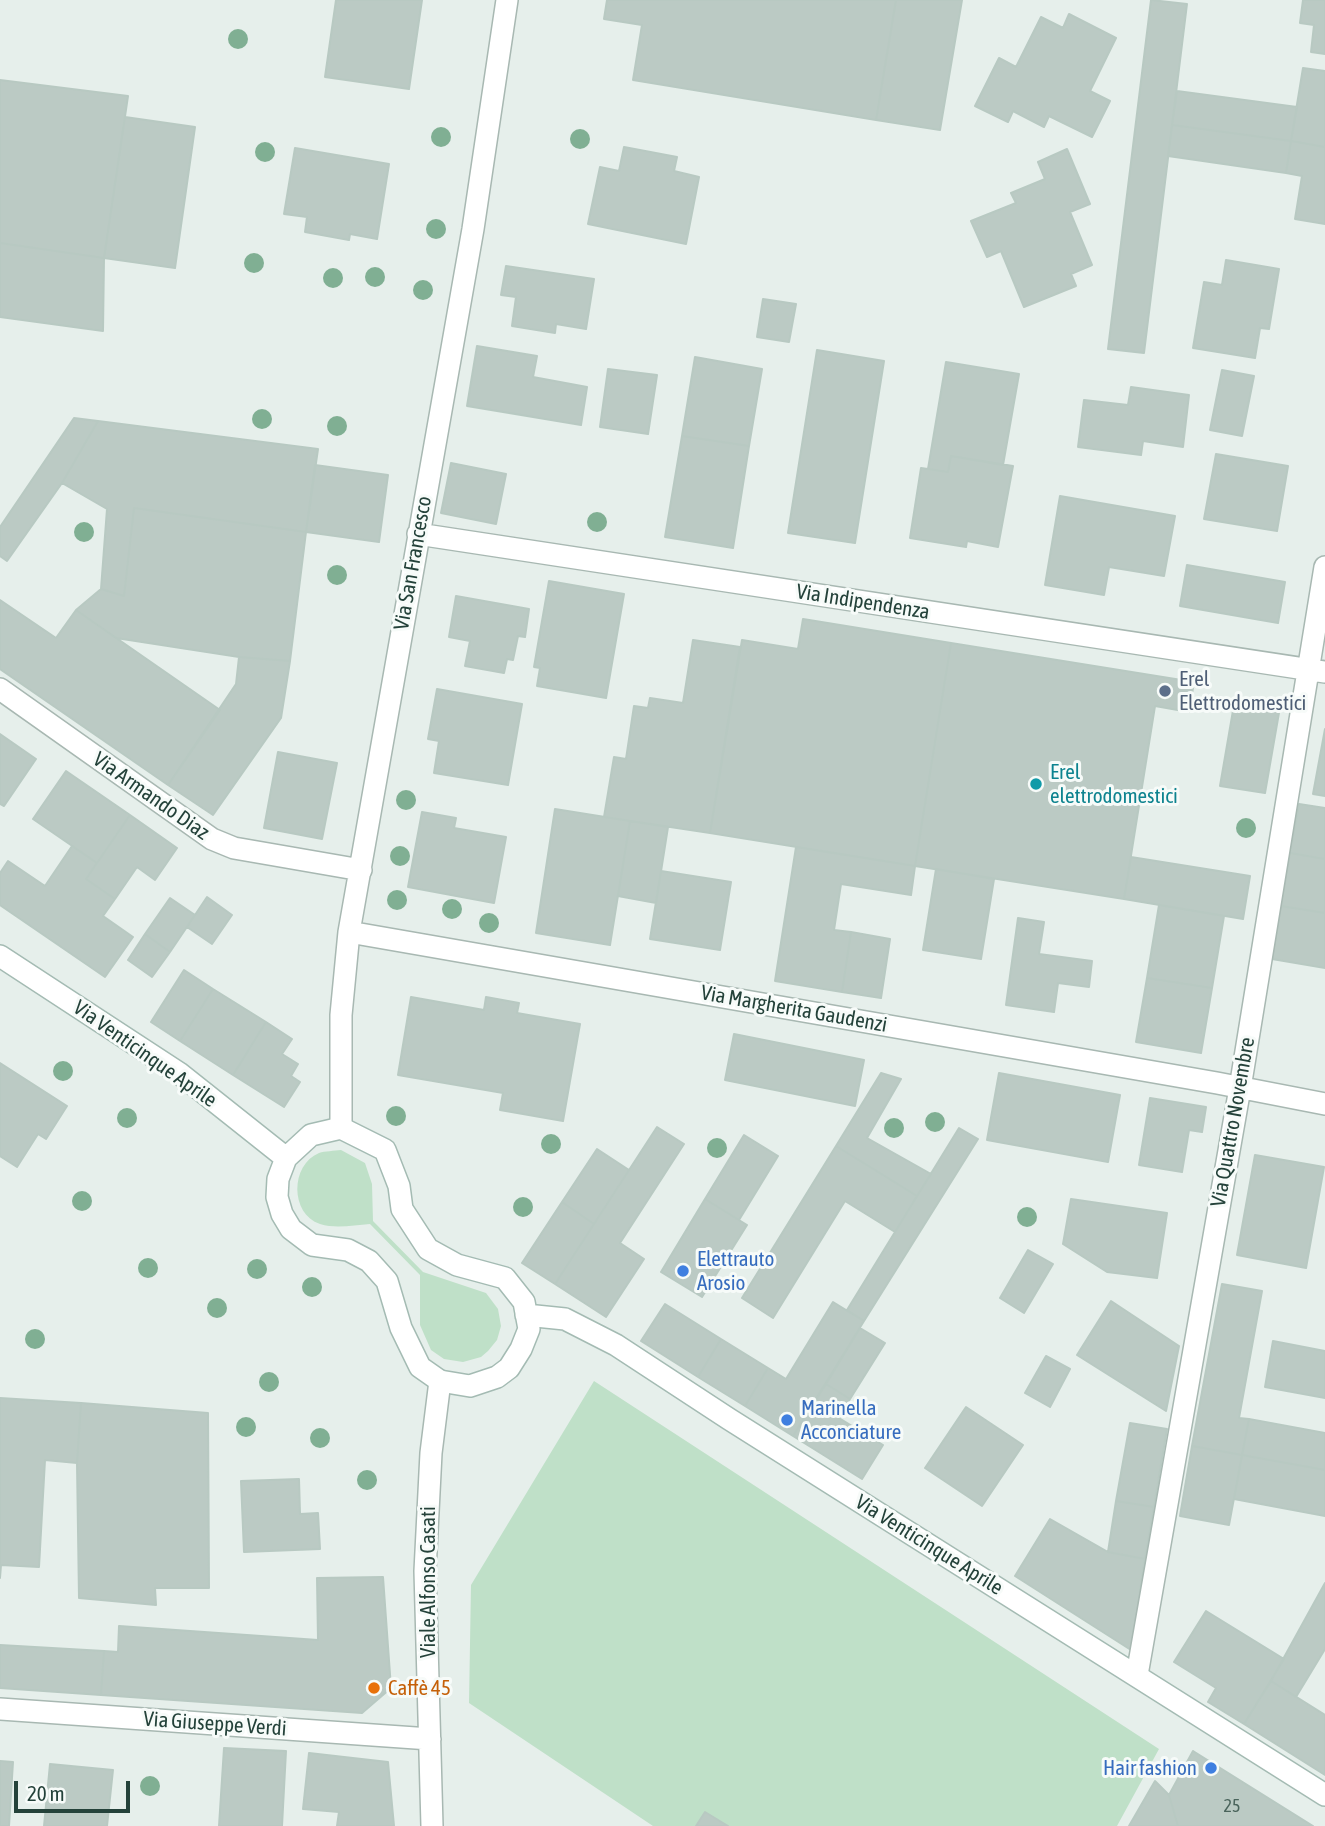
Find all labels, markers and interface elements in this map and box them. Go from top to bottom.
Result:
street label: Via San Francesco [389,494,437,632]
street label: Via Indipendenza [794,579,932,625]
place label: Erel Elettrodomestici [1179,666,1306,716]
marker: Erel Elettrodomestici [1157,683,1173,699]
street label: Via Armando Diaz [88,747,214,845]
place label: Erel elettrodomestici [1050,759,1178,809]
marker: Erel elettrodomestici [1028,776,1044,792]
street label: Via Margherita Gaudenzi [699,980,889,1038]
street label: Via Venticinque Aprile [68,995,222,1113]
street label: Via Quattro Novembre [1206,1035,1260,1209]
place label: Elettrauto Arosio [697,1246,774,1296]
marker: Elettrauto Arosio [675,1263,691,1279]
place label: Marinella Acconciature [801,1395,901,1445]
marker: Marinella Acconciature [779,1412,795,1428]
street label: Via Venticinque Aprile [850,1489,1008,1601]
street label: Viale Alfonso Casati [415,1506,441,1658]
place label: Caffè 45 [388,1675,451,1701]
marker: Caffè 45 [366,1680,382,1696]
street label: Via Giuseppe Verdi [143,1706,287,1742]
place label: Hair fashion [1103,1755,1197,1781]
marker: Hair fashion [1203,1760,1219,1776]
scale bar [18,1766,133,1810]
text: 20 m [27,1781,65,1805]
house number: 25 [1224,1795,1240,1817]

